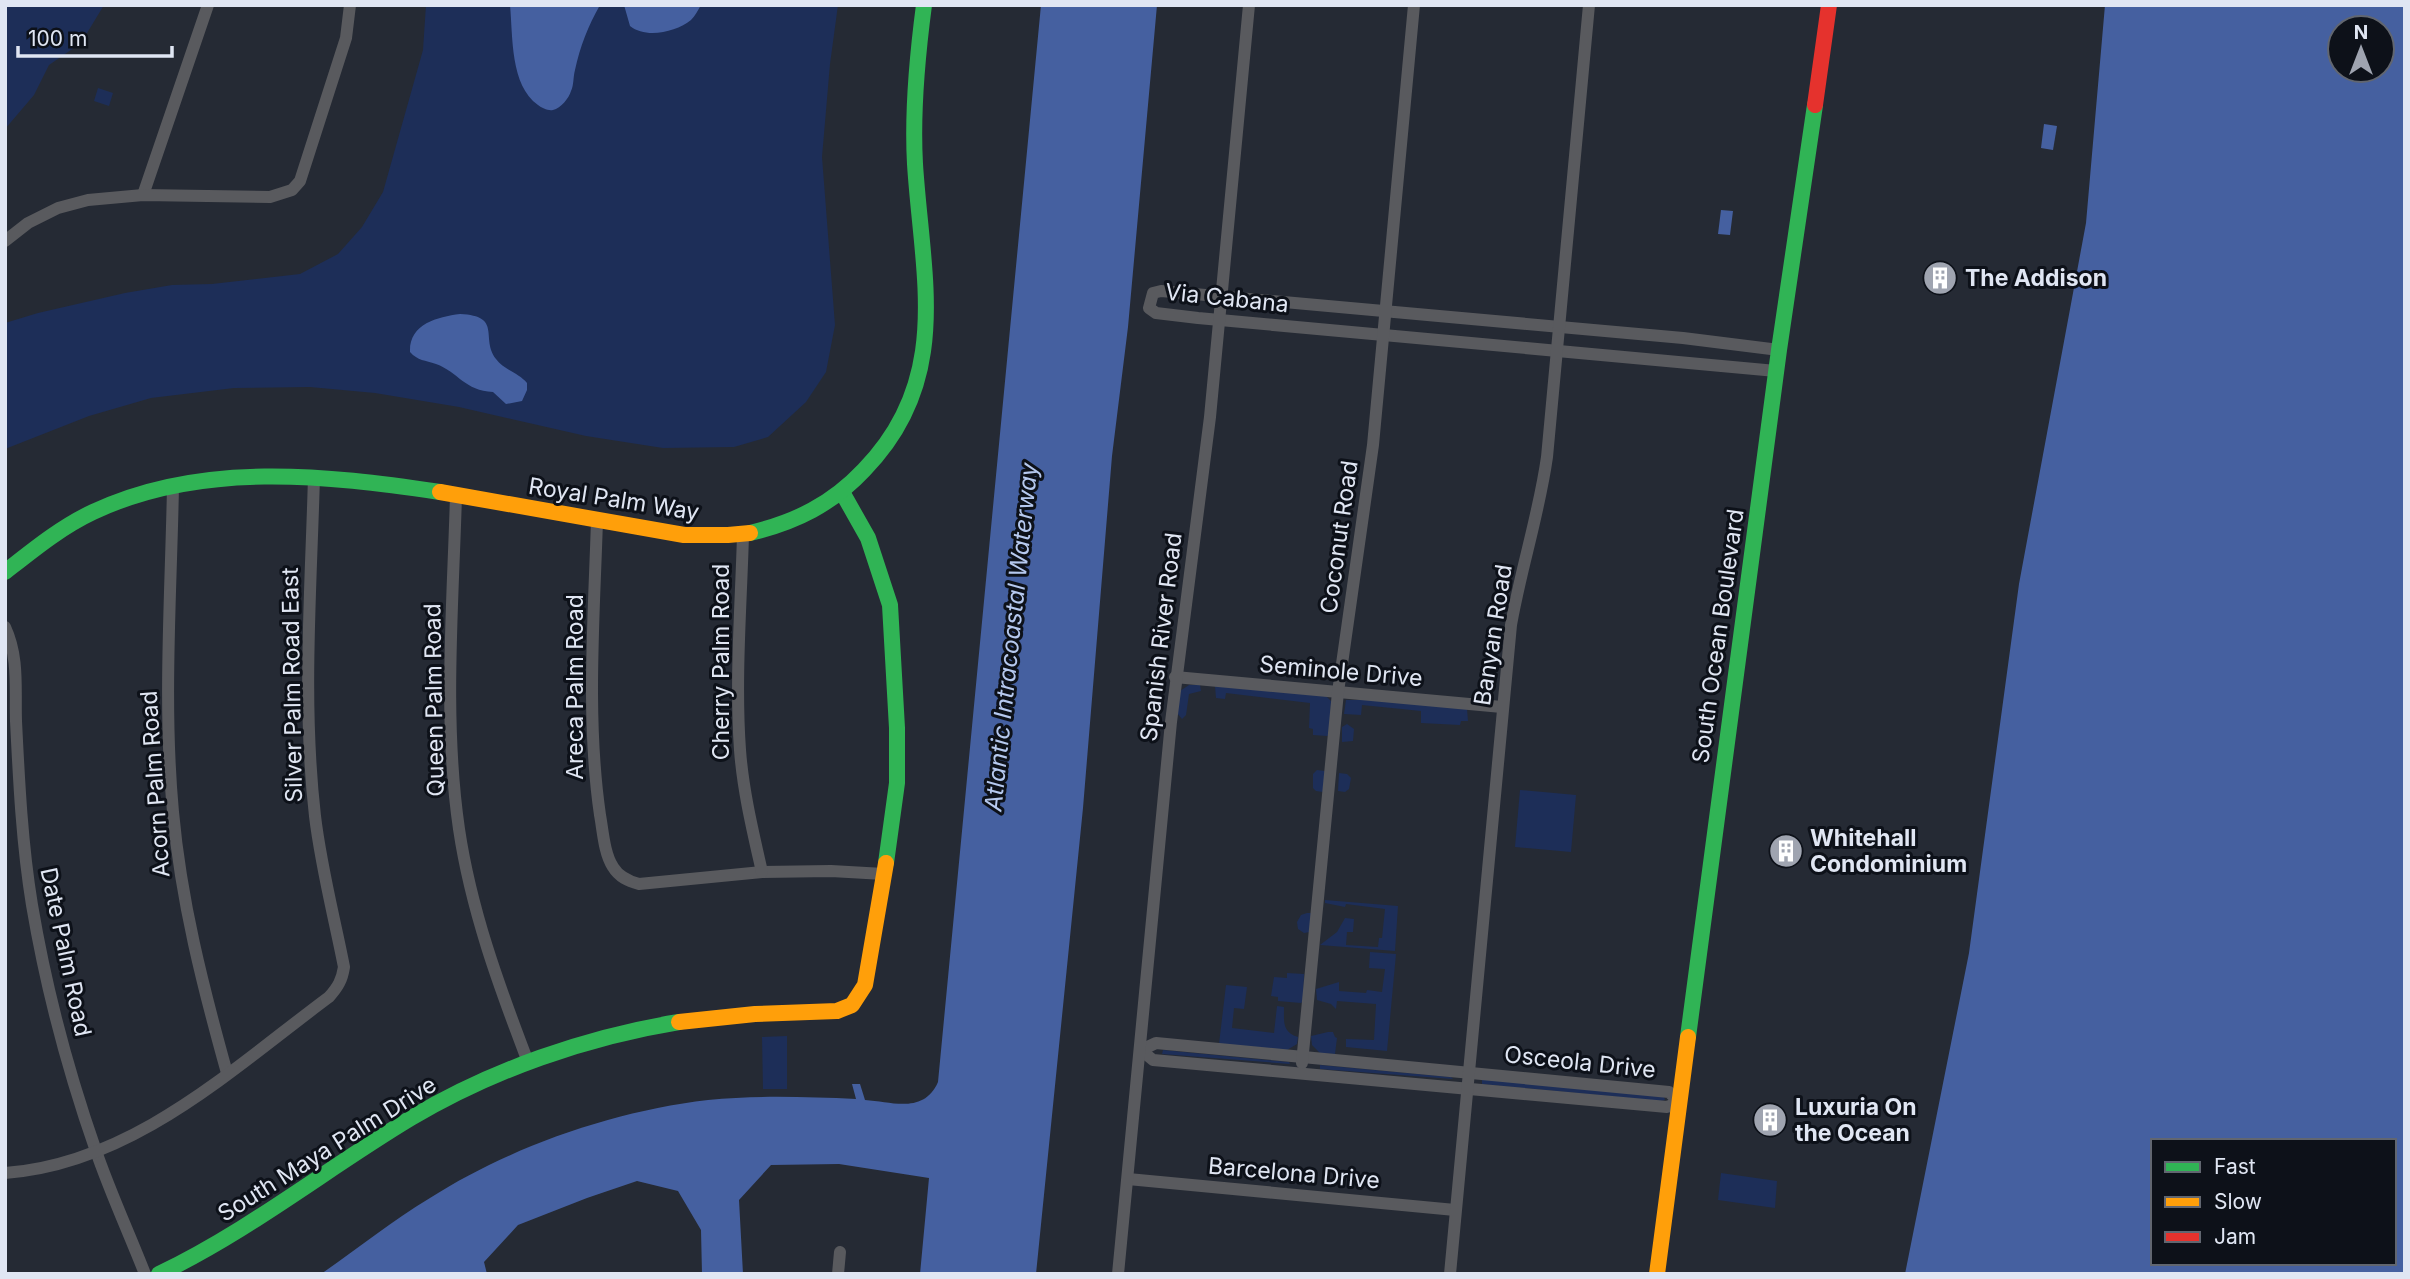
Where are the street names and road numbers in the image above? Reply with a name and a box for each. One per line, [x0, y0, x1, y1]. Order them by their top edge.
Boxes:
street label: Via Cabana [1164, 278, 1290, 318]
street label: Coconut Road [1314, 459, 1364, 615]
street label: Royal Palm Way [527, 472, 701, 526]
street label: South Ocean Boulevard [1686, 507, 1750, 765]
street label: Spanish River Road [1134, 531, 1188, 743]
street label: Banyan Road [1468, 562, 1518, 708]
street label: Cherry Palm Road [707, 564, 735, 760]
street label: Silver Palm Road East [276, 567, 308, 803]
street label: Areca Palm Road [561, 594, 589, 780]
street label: Queen Palm Road [418, 603, 450, 797]
street label: Seminole Drive [1258, 650, 1424, 692]
street label: Acorn Palm Road [135, 690, 175, 878]
street label: Date Palm Road [34, 865, 98, 1039]
street label: Osceola Drive [1503, 1040, 1657, 1084]
street label: South Maya Palm Drive [213, 1070, 441, 1228]
street label: Barcelona Drive [1207, 1152, 1381, 1194]

